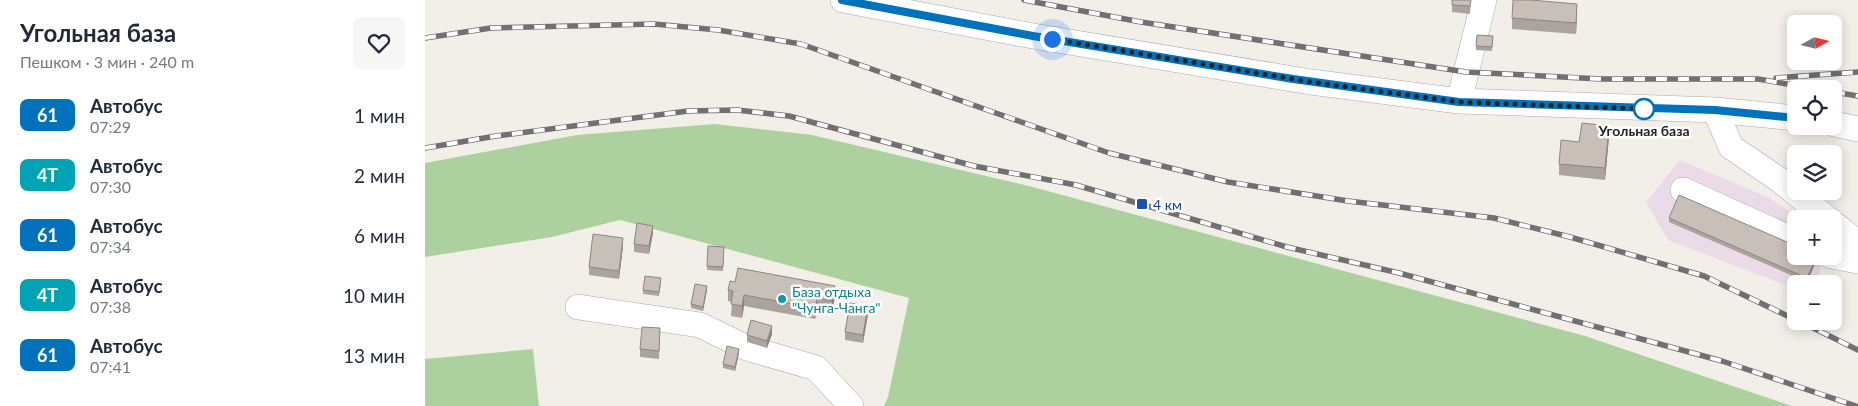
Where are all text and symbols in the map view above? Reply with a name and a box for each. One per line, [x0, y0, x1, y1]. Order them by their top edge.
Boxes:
north arrow [1787, 15, 1843, 70]
map controls [1787, 15, 1842, 330]
button: heart [353, 17, 405, 69]
text: Угольная база [20, 18, 176, 47]
your location [1040, 27, 1065, 52]
text: Пешком · 3 мин · 240 m [20, 52, 194, 71]
button: locate [1787, 80, 1842, 135]
text: Автобус [90, 94, 163, 117]
marker: Угольная база [1633, 98, 1655, 120]
text: 61 [37, 104, 58, 126]
text: 1 мин [354, 104, 405, 127]
text: 07:29 [90, 117, 131, 136]
place label: Угольная база [1597, 122, 1690, 139]
button: layers [1787, 145, 1842, 200]
text: Автобус [90, 154, 163, 177]
text: 4Т [37, 164, 58, 186]
text: 2 мин [354, 164, 405, 187]
text: 07:30 [90, 177, 131, 196]
place label: 4 км [1153, 196, 1182, 213]
marker: 4 км [1135, 197, 1149, 211]
button: + [1787, 210, 1842, 265]
text: Автобус [90, 214, 163, 237]
text: 61 [37, 224, 58, 246]
text: 6 мин [354, 224, 405, 247]
text: 07:34 [90, 237, 131, 256]
text: Автобус [90, 274, 163, 297]
button: − [1787, 275, 1842, 330]
place label: База отдыха "Чунга-Чанга" [792, 283, 880, 316]
text: 4Т [37, 284, 58, 306]
text: 10 мин [343, 284, 405, 307]
marker: База отдыха "Чунга-Чанга" [776, 293, 788, 305]
text: 07:38 [90, 297, 131, 316]
text: Автобус [90, 334, 163, 357]
text: 61 [37, 344, 58, 366]
text: 13 мин [343, 344, 405, 367]
text: 07:41 [90, 357, 131, 376]

